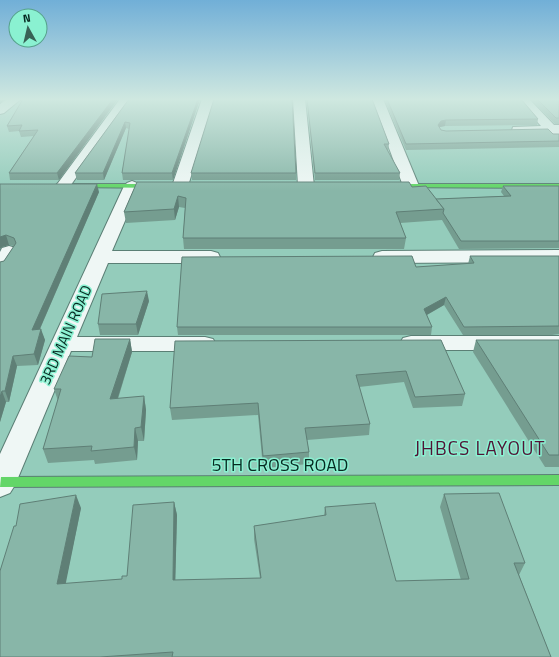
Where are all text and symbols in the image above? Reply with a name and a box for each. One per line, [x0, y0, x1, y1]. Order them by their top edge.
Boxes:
north arrow [8, 8, 48, 48]
text: N [22, 10, 31, 27]
street label: 3RD MAIN ROAD [33, 281, 98, 388]
district label: JHBCS LAYOUT [415, 433, 545, 462]
street label: 5TH CROSS ROAD [212, 451, 348, 478]

